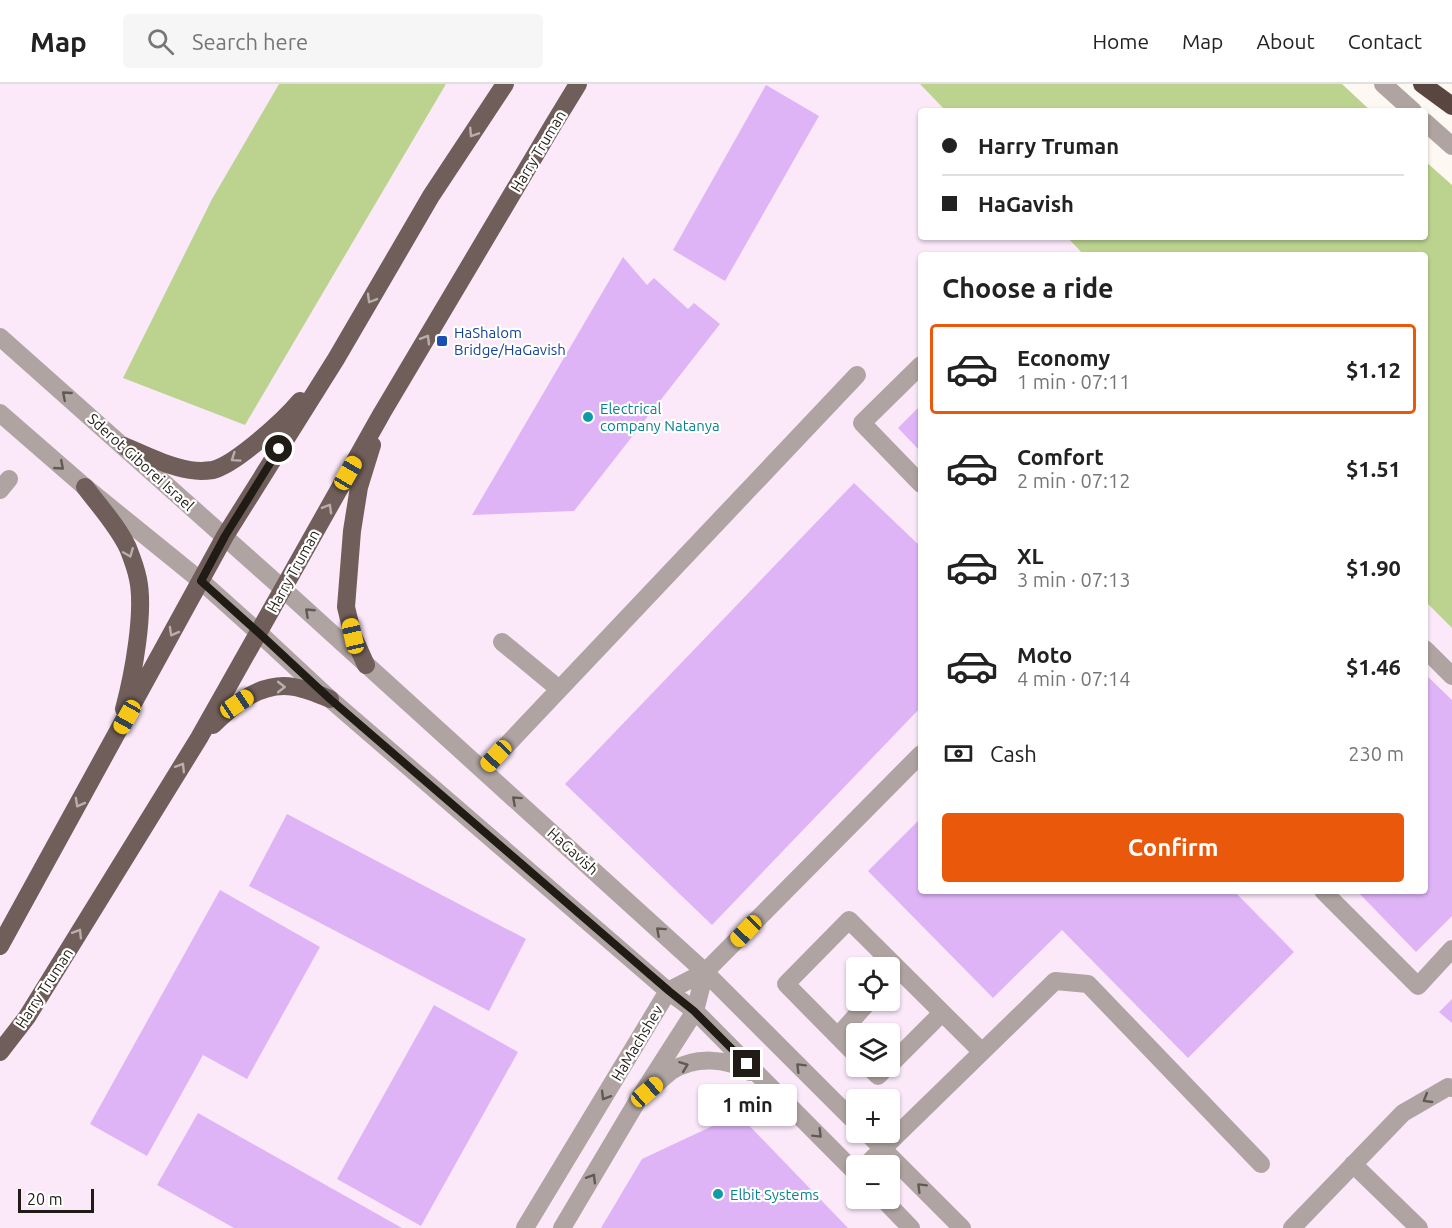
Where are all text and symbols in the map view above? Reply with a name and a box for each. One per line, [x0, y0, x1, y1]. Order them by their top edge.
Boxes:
search box [123, 14, 543, 68]
icon: search [144, 25, 177, 58]
text: Map [30, 26, 87, 57]
text: Search here [192, 29, 308, 54]
text: Home [1092, 29, 1149, 53]
text: Map [1182, 29, 1223, 53]
text: About [1256, 29, 1315, 53]
text: Contact [1348, 29, 1422, 53]
street label: Harry Truman [507, 107, 569, 195]
one-way arrow [468, 127, 480, 137]
text: Harry Truman [978, 133, 1119, 158]
text: HaGavish [978, 191, 1074, 216]
text: Choose a ride [942, 273, 1114, 303]
one-way arrow [366, 293, 378, 303]
place label: HaShalom Bridge/HaGavish [454, 324, 566, 358]
marker: HaShalom Bridge/HaGavish [435, 334, 449, 348]
one-way arrow [418, 335, 430, 345]
icon: car [945, 342, 999, 396]
text: Economy [1017, 345, 1110, 370]
text: $1.12 [1346, 357, 1401, 382]
text: 1 min · 07:11 [1017, 370, 1131, 393]
one-way arrow [62, 391, 73, 402]
place label: Electrical company Natanya [600, 400, 720, 434]
street label: Sderot Giborei Israel [84, 410, 198, 514]
marker: Electrical company Natanya [581, 410, 595, 424]
route start [265, 435, 292, 462]
icon: car [945, 441, 999, 495]
text: Comfort [1017, 444, 1104, 469]
one-way arrow [230, 451, 241, 462]
car [331, 453, 365, 493]
text: $1.51 [1346, 456, 1401, 481]
one-way arrow [53, 458, 64, 469]
text: 2 min · 07:12 [1017, 469, 1131, 492]
one-way arrow [321, 504, 332, 514]
street label: Harry Truman [263, 527, 323, 615]
icon: car [945, 540, 999, 594]
text: XL [1017, 543, 1044, 568]
one-way arrow [121, 547, 134, 558]
text: $1.90 [1346, 555, 1401, 580]
text: 3 min · 07:13 [1017, 568, 1131, 591]
one-way arrow [305, 609, 316, 620]
car [340, 616, 366, 656]
one-way arrow [169, 626, 180, 636]
icon: car [945, 639, 999, 693]
text: Moto [1017, 642, 1072, 667]
text: $1.46 [1346, 654, 1401, 679]
text: 4 min · 07:14 [1017, 667, 1131, 690]
one-way arrow [277, 681, 286, 693]
car [217, 686, 257, 722]
car [110, 697, 144, 737]
car [477, 737, 515, 775]
icon: cash [942, 737, 975, 770]
text: Cash [990, 741, 1037, 766]
text: 230 m [1348, 742, 1404, 765]
one-way arrow [173, 763, 185, 773]
one-way arrow [512, 796, 523, 807]
one-way arrow [75, 797, 86, 807]
button: Confirm [942, 813, 1404, 882]
street label: HaGavish [544, 824, 602, 878]
car [727, 912, 765, 950]
one-way arrow [656, 927, 667, 938]
one-way arrow [71, 929, 82, 940]
street label: Harry Truman [12, 945, 76, 1031]
map controls [846, 957, 900, 1209]
button: locate [846, 957, 900, 1011]
street label: HaMachshev [608, 1002, 667, 1084]
button: layers [846, 1023, 900, 1077]
route end [733, 1050, 760, 1077]
one-way arrow [678, 1061, 689, 1073]
one-way arrow [797, 1063, 808, 1074]
car [628, 1073, 666, 1111]
callout: 1 min [698, 1085, 796, 1127]
button: + [846, 1089, 900, 1143]
one-way arrow [601, 1090, 613, 1100]
one-way arrow [1423, 1092, 1433, 1103]
text: 1 min [722, 1093, 773, 1116]
one-way arrow [810, 1127, 821, 1138]
button: − [846, 1155, 900, 1209]
one-way arrow [585, 1174, 596, 1184]
one-way arrow [917, 1183, 928, 1194]
scale bar [18, 1186, 94, 1214]
place label: Elbit Systems [730, 1186, 819, 1203]
marker: Elbit Systems [711, 1187, 725, 1201]
text: 20 m [27, 1190, 63, 1208]

